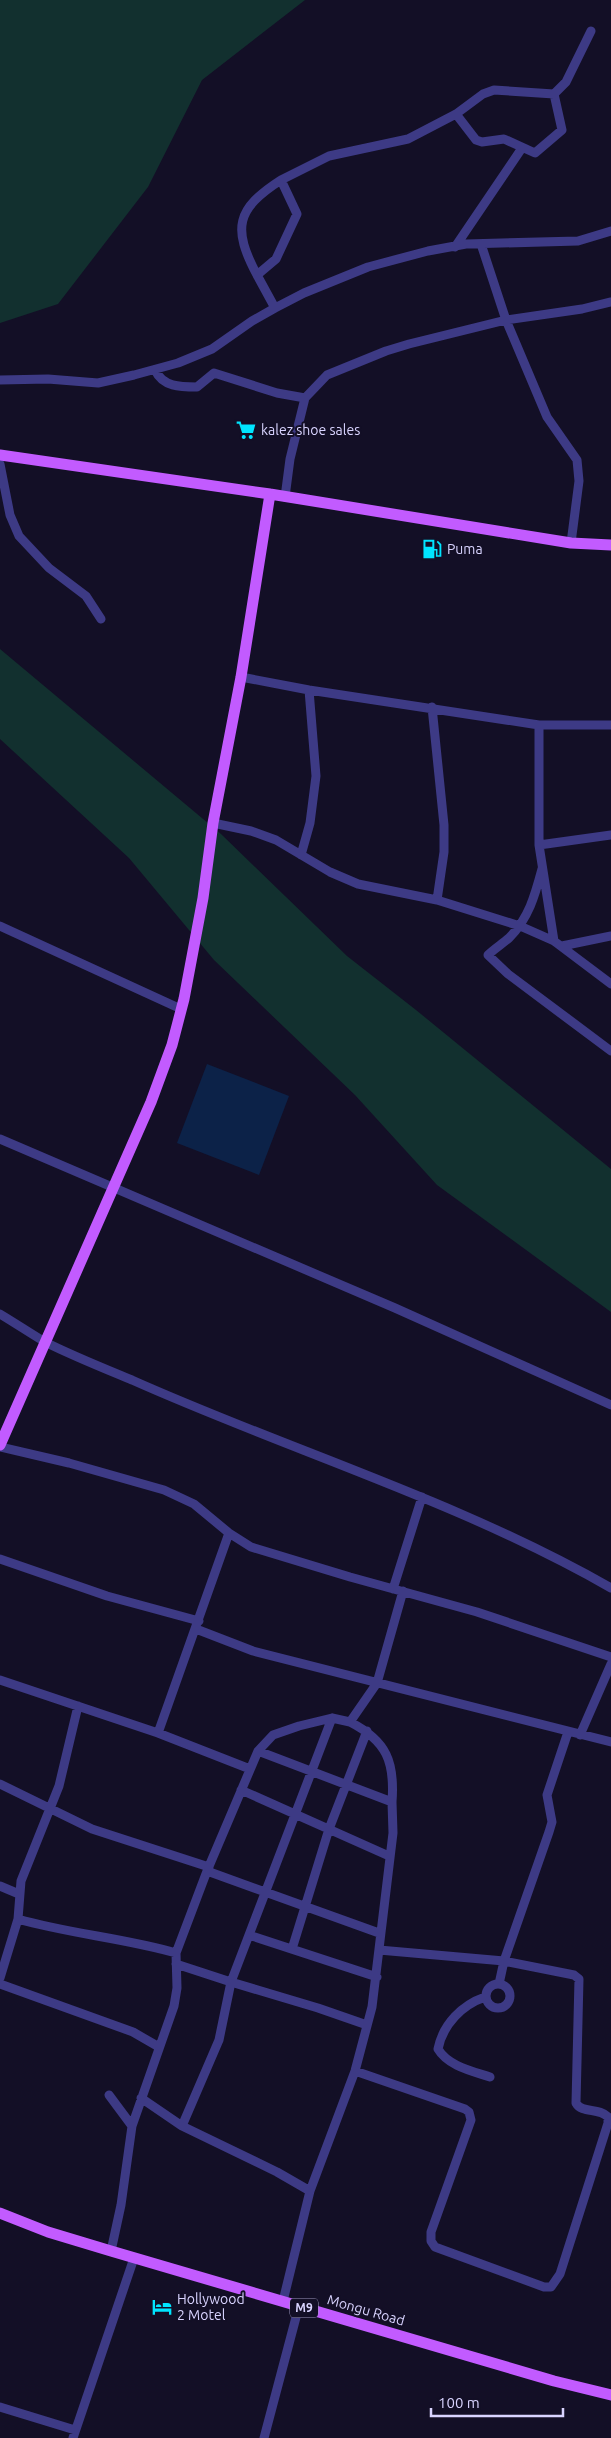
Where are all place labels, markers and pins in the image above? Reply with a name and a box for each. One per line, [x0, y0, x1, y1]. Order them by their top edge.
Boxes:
supermarket icon: kalez shoe sales [235, 419, 257, 441]
place label: kalez shoe sales [261, 422, 360, 438]
fuel station icon: Puma [421, 538, 443, 560]
place label: Puma [447, 541, 483, 557]
place label: Hollywood 2 Motel [177, 2291, 245, 2323]
hotel icon: Hollywood 2 Motel [151, 2296, 173, 2318]

